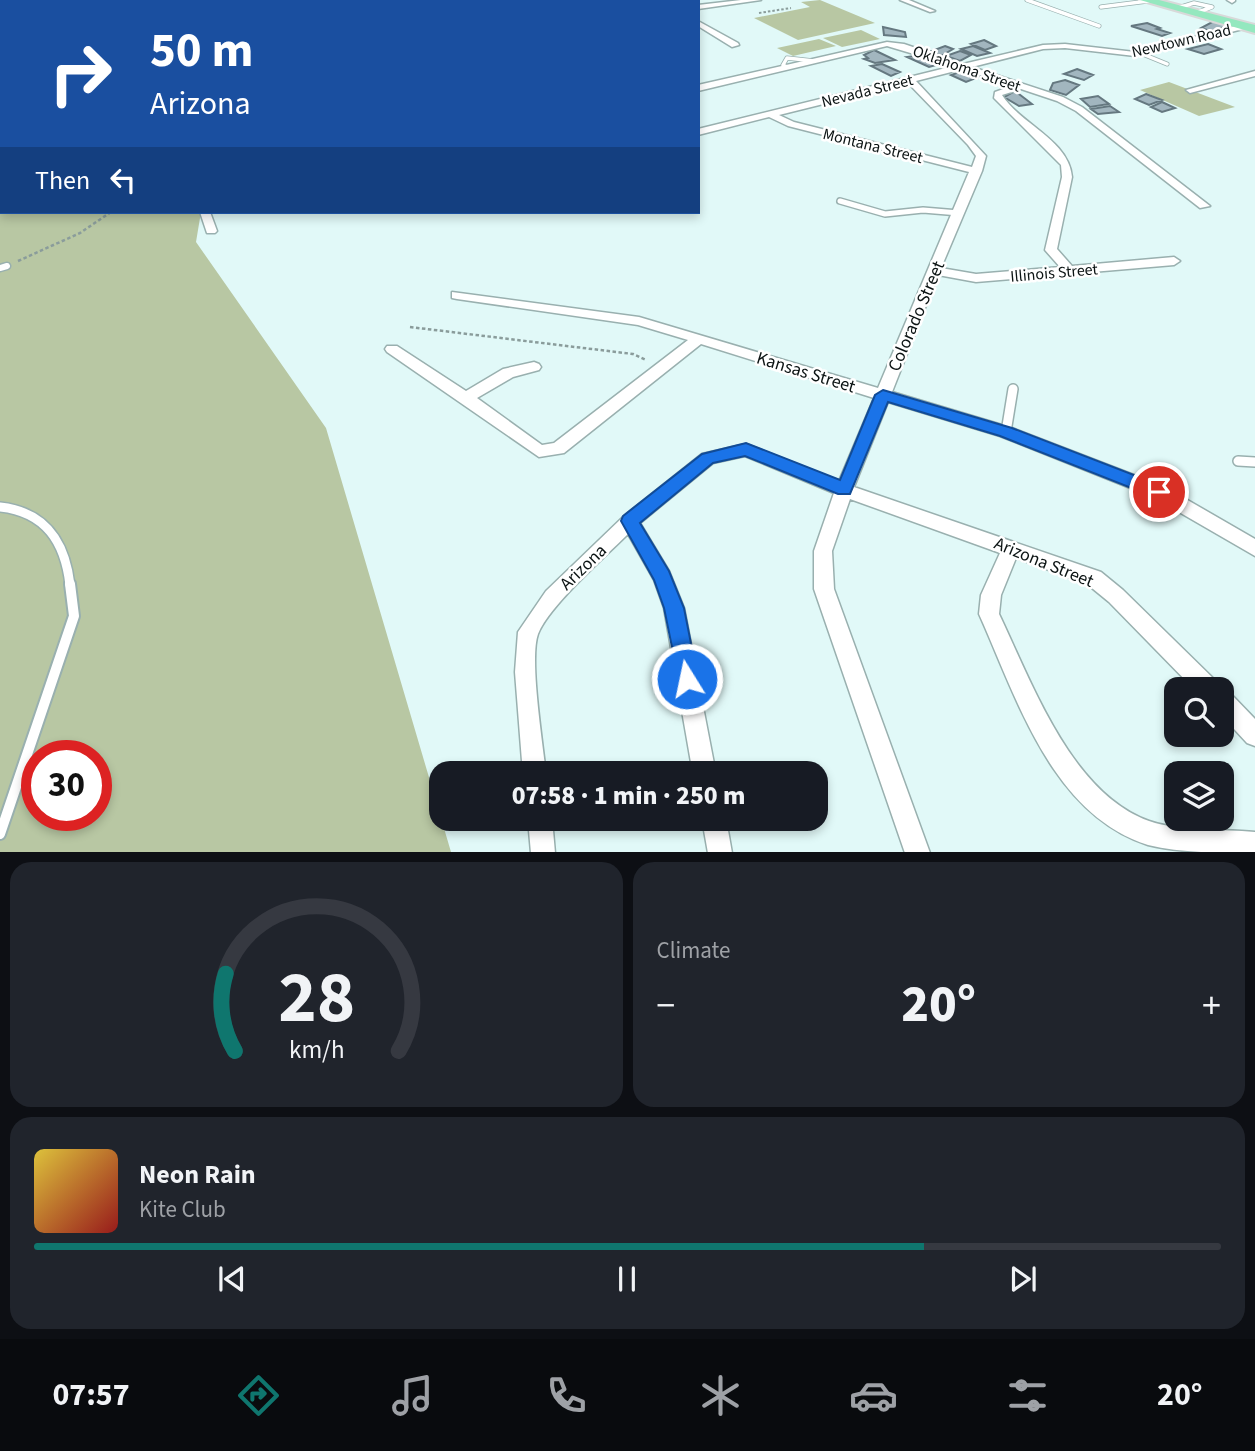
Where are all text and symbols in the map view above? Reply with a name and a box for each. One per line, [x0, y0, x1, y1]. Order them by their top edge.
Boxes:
text: 50 m [150, 16, 254, 86]
street label: Newtown Road [1129, 19, 1233, 63]
icon: right [35, 28, 126, 119]
street label: Oklahoma Street [910, 40, 1024, 98]
street label: Nevada Street [819, 69, 916, 113]
text: Arizona [150, 81, 251, 127]
street label: Montana Street [820, 123, 926, 169]
icon: left [104, 161, 142, 199]
text: Then [35, 162, 90, 199]
street label: Colorado Street [882, 257, 951, 375]
street label: Illinois Street [1009, 258, 1099, 288]
street label: Kansas Street [753, 346, 858, 399]
pin [1129, 462, 1189, 522]
icon: arrive [1140, 473, 1178, 511]
street label: Arizona Street [990, 531, 1097, 594]
street label: Arizona [554, 539, 612, 596]
position arrow [650, 642, 724, 716]
map controls [1164, 677, 1234, 831]
button: search [1164, 677, 1234, 747]
speed limit sign: 30 [21, 740, 112, 831]
button: layers [1164, 761, 1234, 831]
text: 07:58 · 1 min · 250 m [512, 777, 745, 814]
text: Climate [657, 934, 730, 967]
text: 28 [278, 946, 355, 1050]
text: 20° [901, 968, 976, 1042]
text: − [657, 979, 675, 1033]
text: + [1202, 979, 1221, 1033]
text: km/h [289, 1031, 344, 1067]
text: Neon Rain [139, 1156, 256, 1193]
text: Kite Club [139, 1193, 226, 1226]
icon: previous [213, 1260, 251, 1298]
icon: pause [608, 1260, 646, 1298]
icon: next [1004, 1260, 1042, 1298]
icon: directions [234, 1371, 283, 1420]
icon: music [388, 1371, 437, 1420]
icon: phone [542, 1371, 591, 1420]
icon: climate [696, 1371, 745, 1420]
icon: car [849, 1371, 898, 1420]
icon: filters [1003, 1371, 1052, 1420]
text: 07:57 [52, 1372, 130, 1418]
text: 20° [1157, 1372, 1203, 1418]

